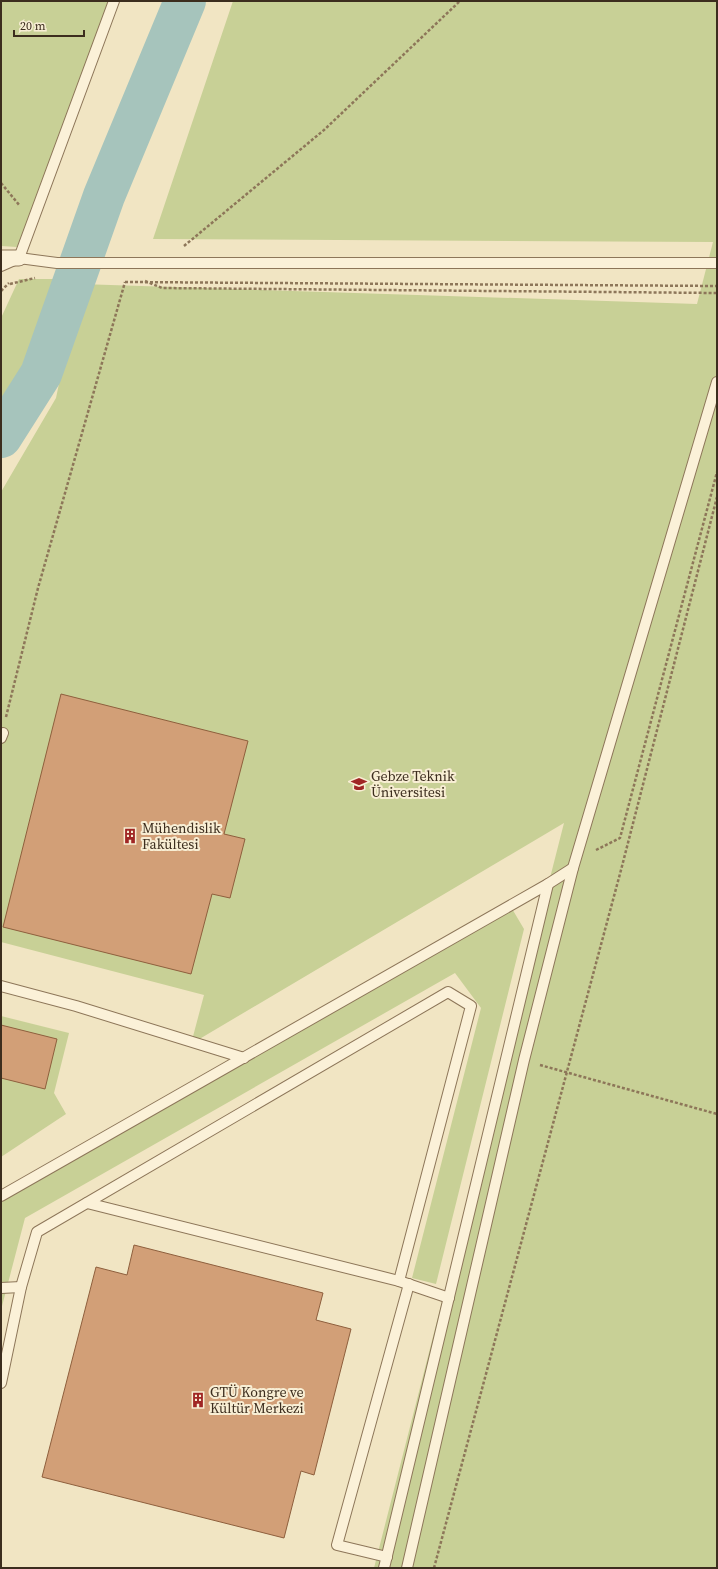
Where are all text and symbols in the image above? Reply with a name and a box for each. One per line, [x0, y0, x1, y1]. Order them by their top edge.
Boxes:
scale bar [14, 12, 84, 38]
text: 20 m [20, 18, 46, 34]
place label: Gebze Teknik Üniversitesi [371, 766, 455, 802]
school or university icon: Gebze Teknik Üniversitesi [350, 775, 368, 793]
place label: Mühendislik Fakültesi [142, 818, 221, 854]
building icon: Mühendislik Fakültesi [121, 827, 139, 845]
place label: GTÜ Kongre ve Kültür Merkezi [210, 1382, 304, 1418]
building icon: GTÜ Kongre ve Kültür Merkezi [189, 1391, 207, 1409]

